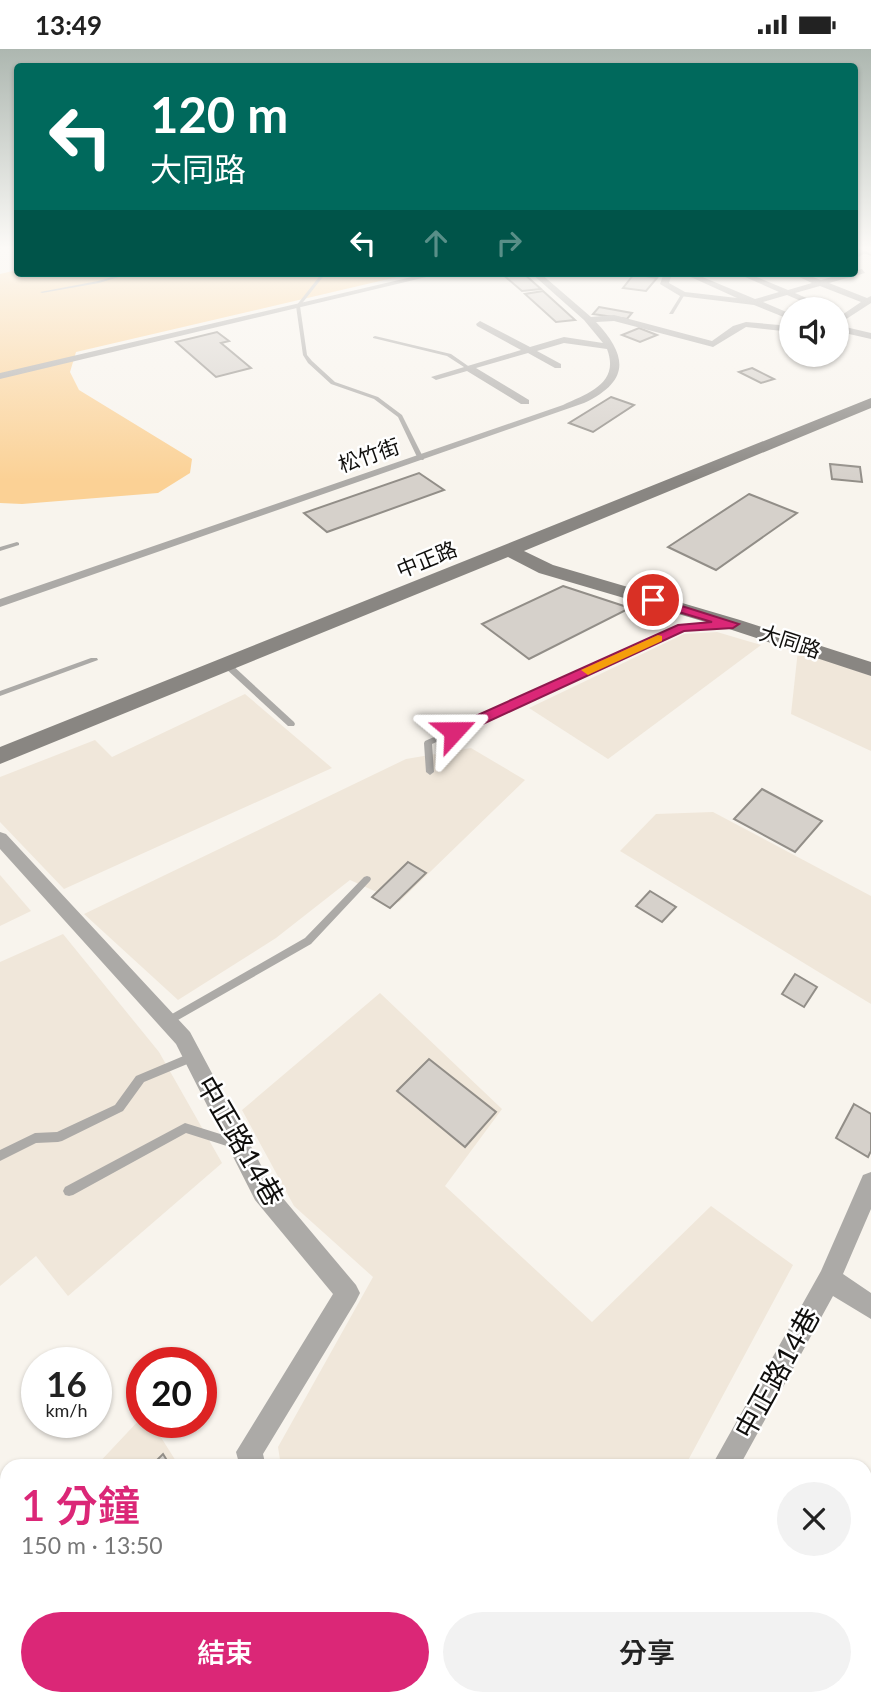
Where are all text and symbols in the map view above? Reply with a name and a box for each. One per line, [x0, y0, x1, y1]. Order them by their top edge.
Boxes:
text: 13:49 [35, 9, 102, 41]
text: 120 m [150, 85, 288, 143]
icon: left [35, 91, 126, 182]
text: 大同路 [150, 149, 246, 188]
icon: left [344, 224, 382, 262]
icon: ahead [417, 224, 455, 262]
icon: right [490, 224, 528, 262]
map controls [779, 297, 849, 367]
button: sound [779, 297, 849, 367]
street label: 松竹街 [335, 433, 402, 477]
street label: 中正路 [393, 535, 460, 582]
pin [623, 570, 683, 630]
icon: arrive [634, 581, 672, 619]
street label: 大同路 [757, 619, 824, 662]
position arrow [417, 694, 491, 768]
street label: 中正路14巷 [190, 1069, 292, 1212]
street label: 中正路14巷 [726, 1301, 826, 1444]
speed limit sign: 20 [126, 1347, 217, 1438]
text: 16 [46, 1362, 87, 1404]
text: km/h [45, 1399, 88, 1421]
text: 1 分鐘 [21, 1480, 140, 1530]
button: close [777, 1482, 851, 1556]
text: 150 m · 13:50 [21, 1531, 163, 1559]
button: 結束 [21, 1612, 429, 1692]
button: 分享 [443, 1612, 851, 1692]

